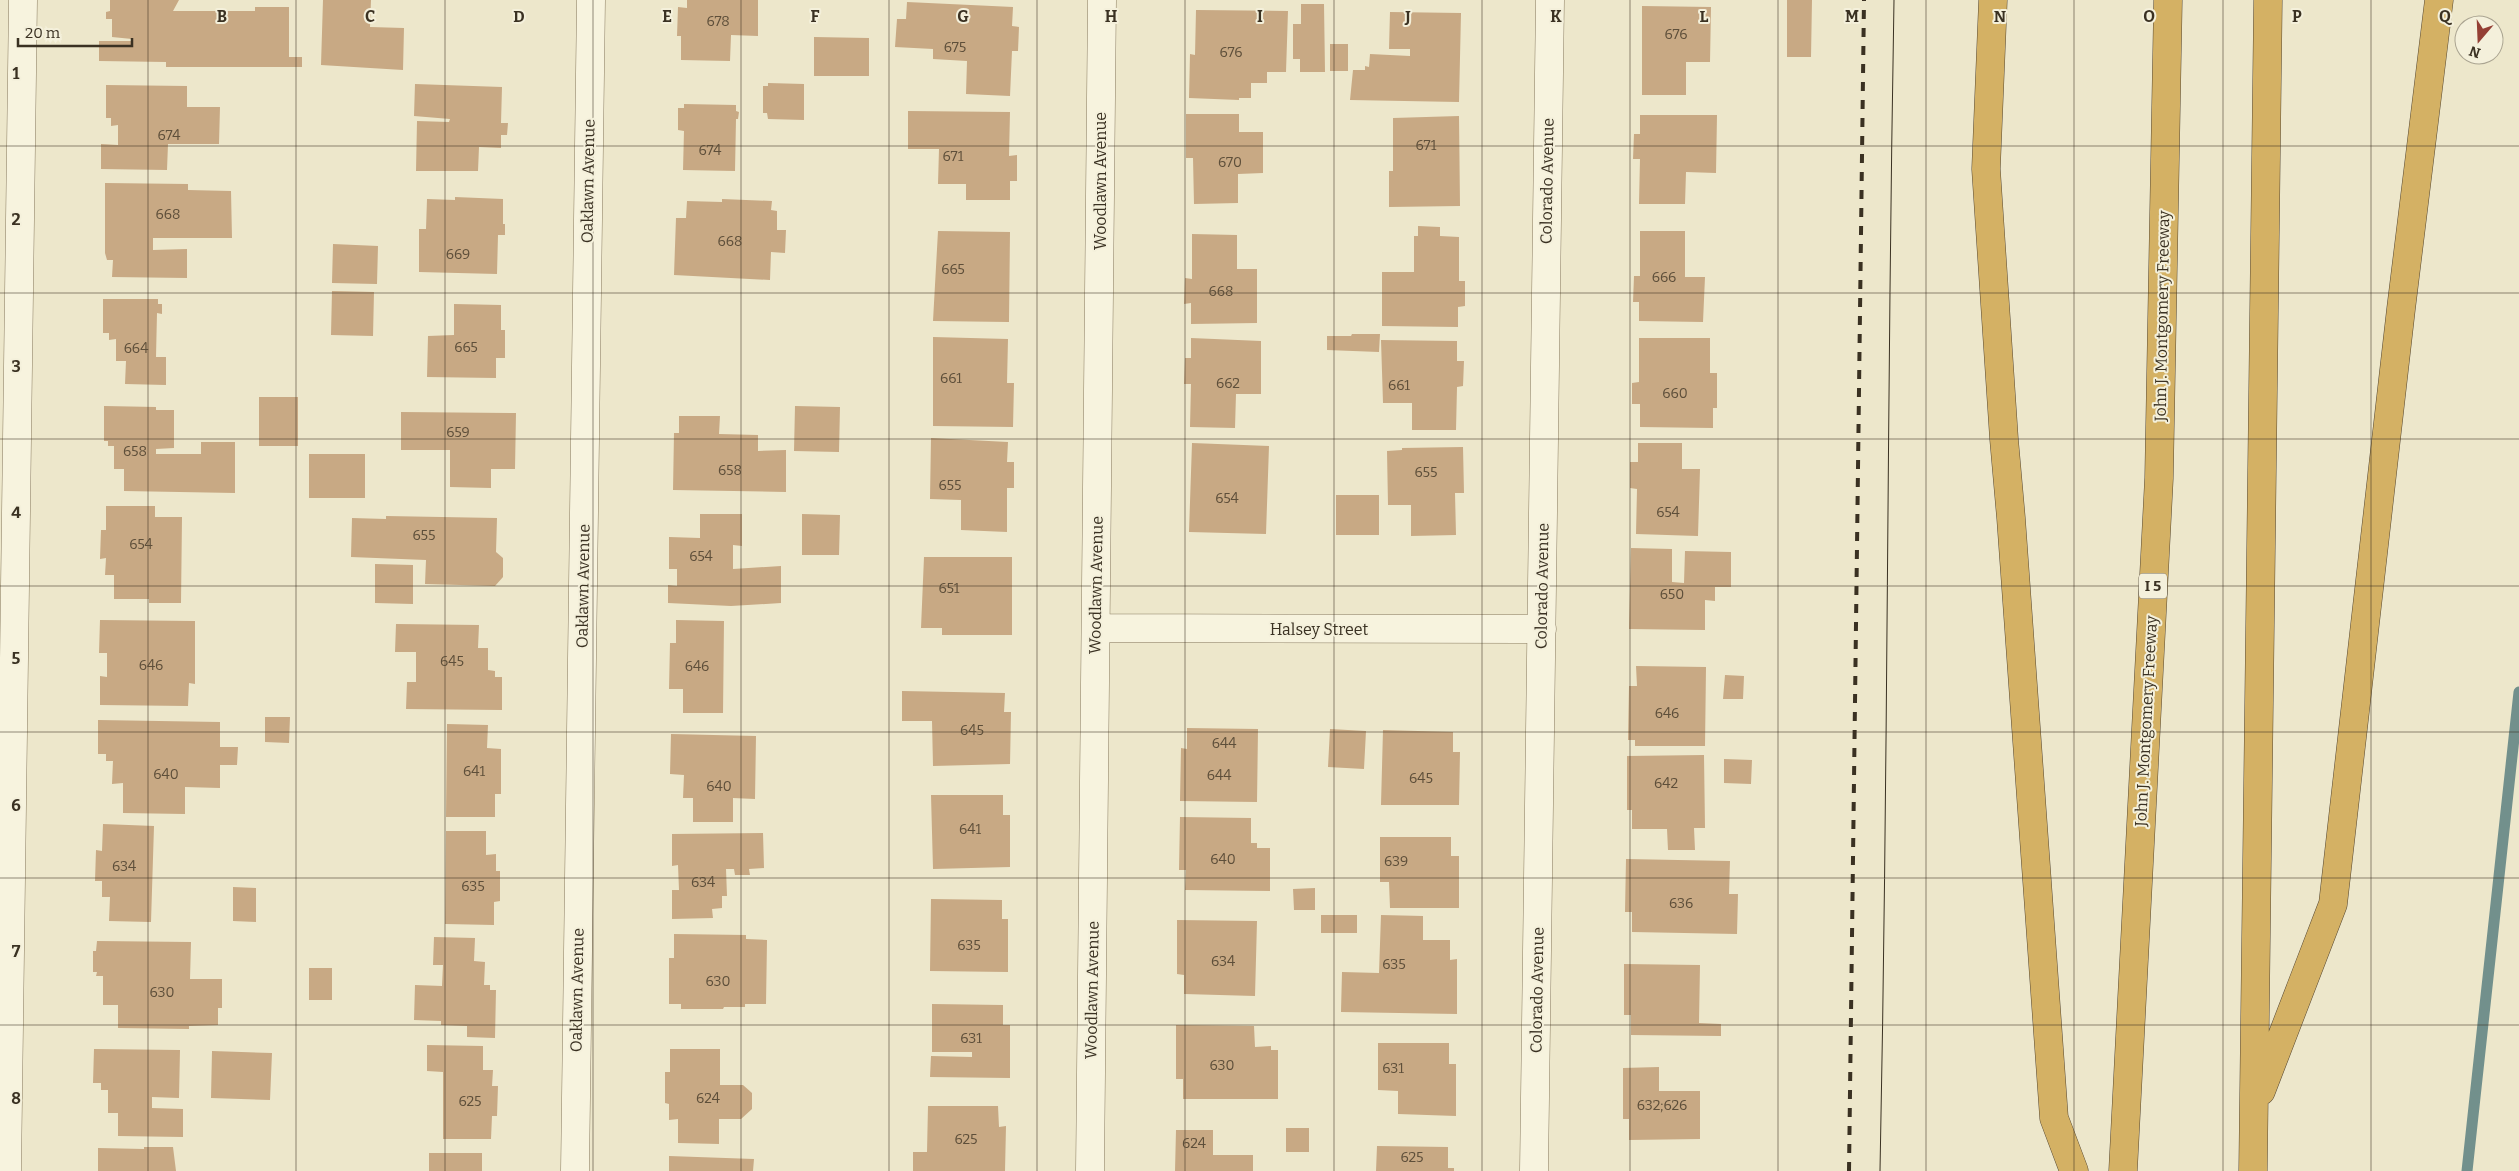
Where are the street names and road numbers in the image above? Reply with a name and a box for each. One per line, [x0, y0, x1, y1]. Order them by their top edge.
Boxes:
street label: Woodlawn Avenue [1091, 112, 1110, 250]
street label: Colorado Avenue [1536, 118, 1558, 244]
street label: Oaklawn Avenue [577, 119, 599, 243]
street label: John J. Montgomery Freeway [2151, 210, 2173, 423]
street label: Woodlawn Avenue [1085, 516, 1107, 654]
street label: Colorado Avenue [1531, 523, 1553, 649]
street label: Oaklawn Avenue [572, 524, 594, 648]
road number: I 5 [2139, 574, 2167, 598]
street label: John J. Montgomery Freeway [2131, 615, 2161, 828]
street label: Halsey Street [1270, 620, 1369, 639]
street label: Woodlawn Avenue [1081, 921, 1103, 1059]
street label: Colorado Avenue [1526, 927, 1548, 1053]
street label: Oaklawn Avenue [566, 928, 588, 1052]

